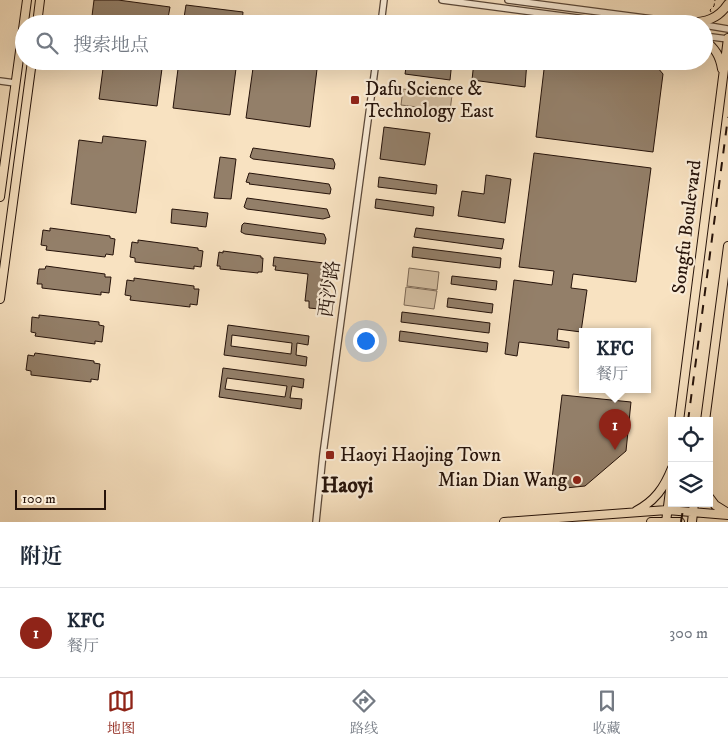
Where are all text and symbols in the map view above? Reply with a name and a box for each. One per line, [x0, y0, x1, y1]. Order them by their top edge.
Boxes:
search box [15, 15, 713, 70]
icon: search [33, 29, 61, 57]
text: 搜索地点 [73, 34, 149, 57]
place label: Dafu Science & Technology East [365, 78, 494, 123]
marker: Dafu Science & Technology East [349, 94, 361, 106]
street label: Songfu Boulevard [667, 158, 707, 295]
street label: 西沙路 [315, 259, 345, 319]
your location [353, 328, 379, 354]
popup [579, 328, 651, 393]
text: KFC [596, 338, 634, 361]
text: 餐厅 [596, 364, 628, 384]
pin: 1 [599, 409, 631, 450]
map controls [668, 417, 713, 507]
button: locate [668, 417, 713, 462]
place label: Haoyi Haojing Town [340, 444, 501, 467]
marker: Haoyi Haojing Town [324, 449, 336, 461]
button: layers [668, 462, 713, 507]
place label: Mian Dian Wang [438, 469, 568, 492]
district label: Haoyi [321, 473, 374, 499]
marker: Mian Dian Wang [571, 474, 583, 486]
scale bar [15, 487, 106, 510]
text: 100 m [22, 490, 56, 508]
text: 附近 [20, 544, 62, 570]
text: KFC [67, 610, 105, 633]
text: 1 [33, 623, 39, 643]
text: 300 m [669, 623, 708, 643]
text: 餐厅 [67, 636, 99, 656]
tab: 地图 [107, 687, 135, 738]
tab: 路线 [350, 687, 378, 738]
tab: 收藏 [593, 687, 621, 738]

